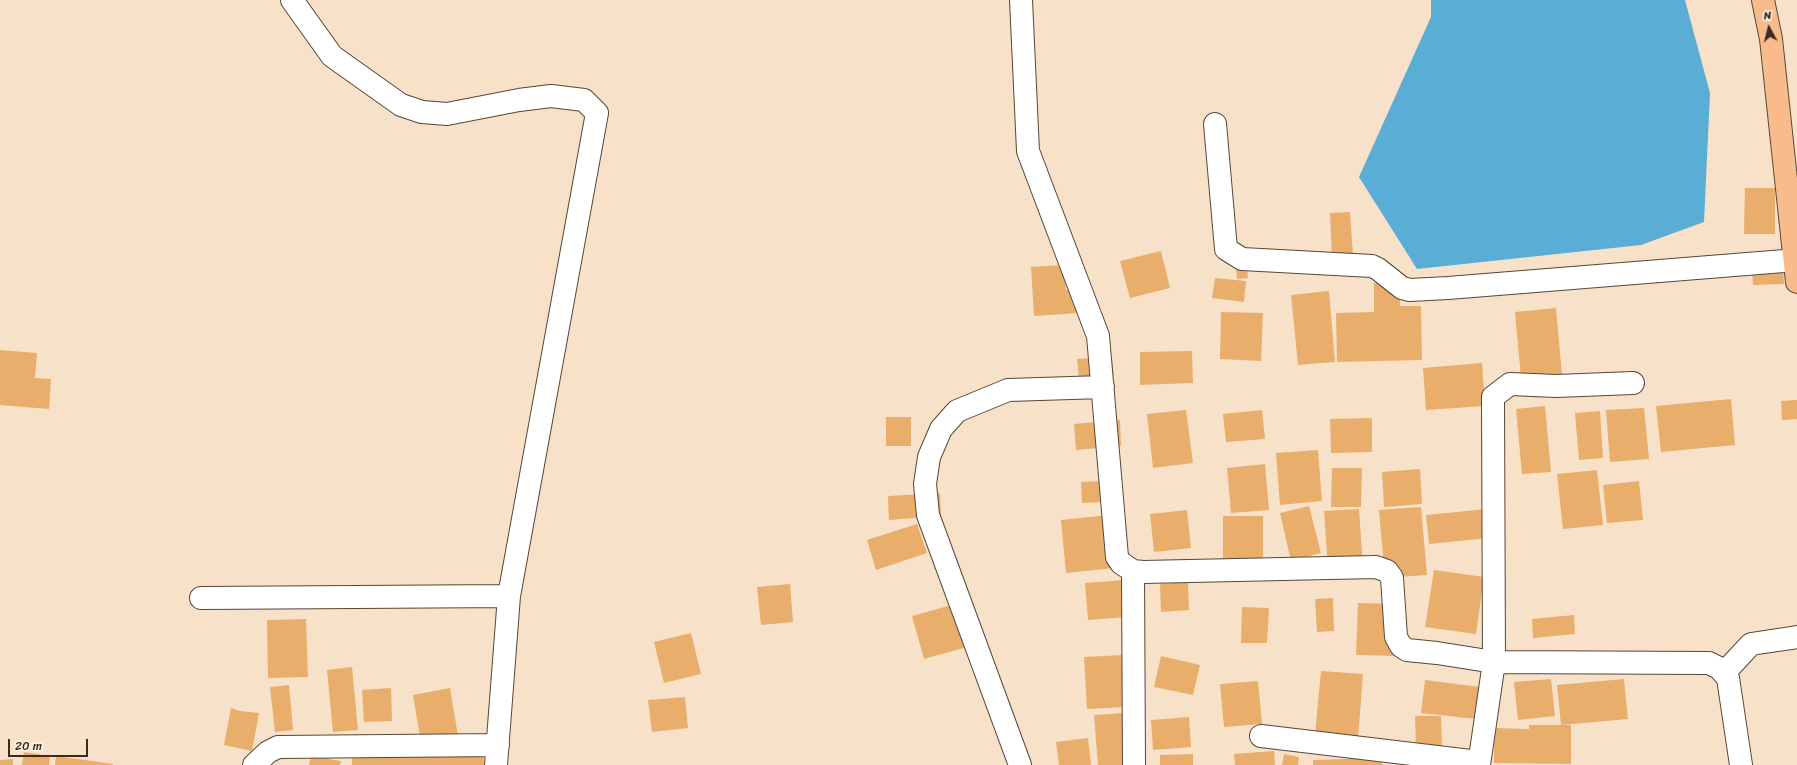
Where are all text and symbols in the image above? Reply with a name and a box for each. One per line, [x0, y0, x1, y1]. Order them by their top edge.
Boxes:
text: N [1763, 6, 1772, 25]
north arrow [1749, 8, 1789, 48]
scale bar [10, 731, 90, 757]
text: 20 m [15, 735, 42, 757]

